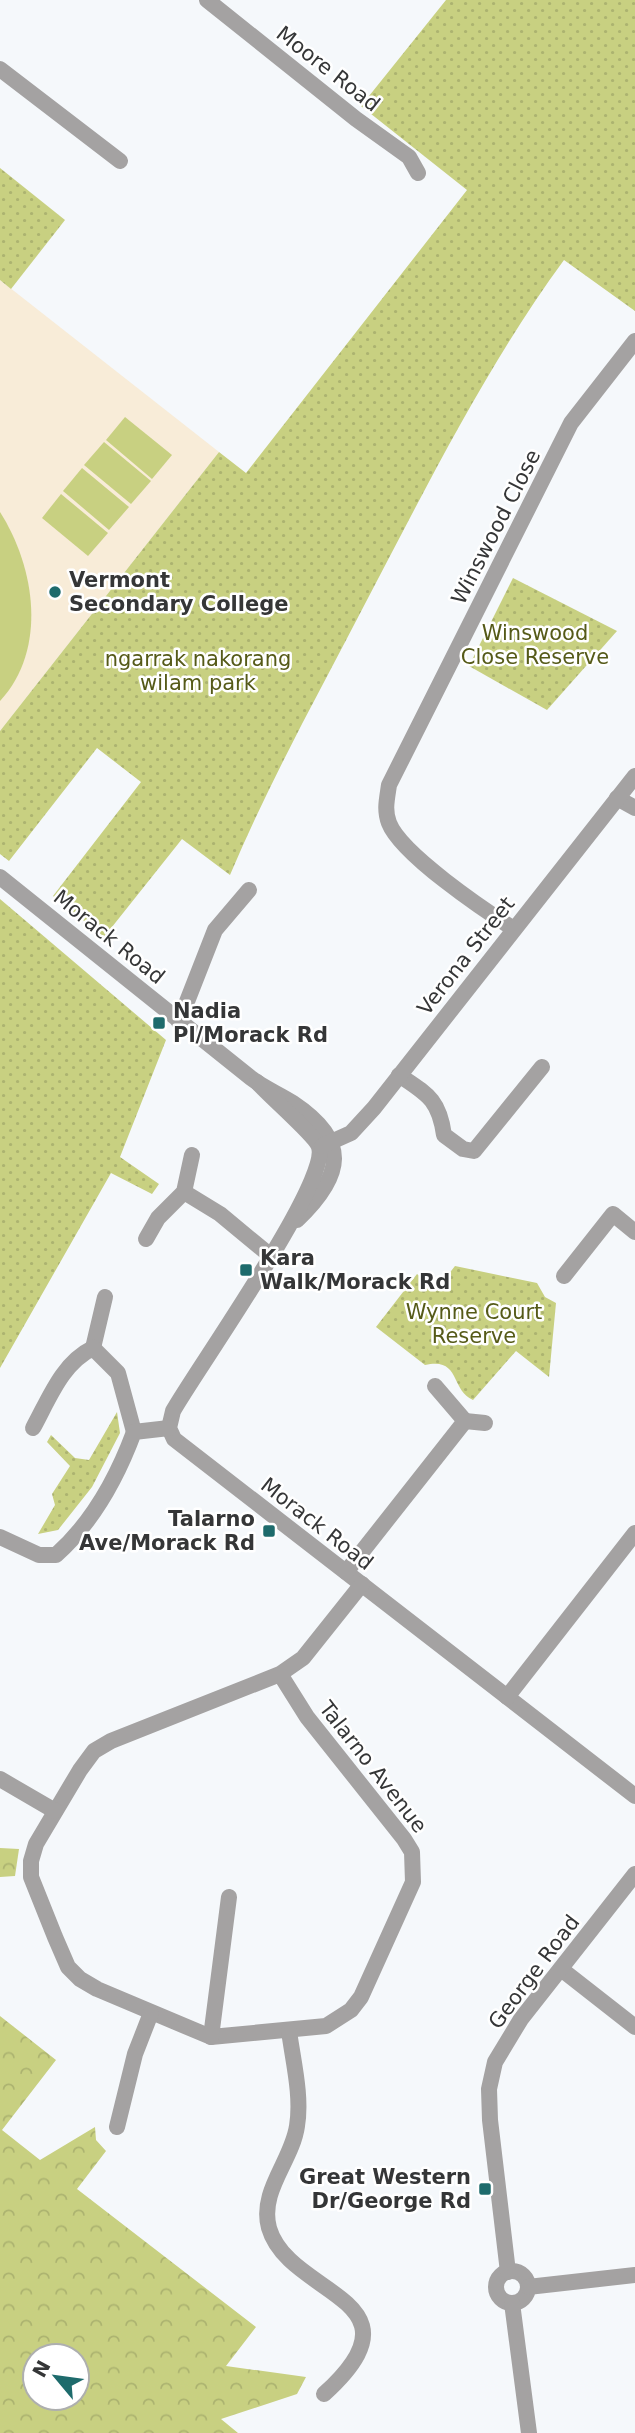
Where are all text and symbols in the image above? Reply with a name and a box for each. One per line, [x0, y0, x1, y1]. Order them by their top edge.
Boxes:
street label: Moore Road [272, 21, 384, 117]
street label: Winswood Close [447, 446, 545, 608]
place label: Vermont Secondary College [69, 568, 289, 616]
marker: Vermont Secondary College [47, 584, 63, 600]
park label: Winswood Close Reserve [461, 621, 609, 669]
park label: ngarrak nakorang wilam park [105, 647, 291, 695]
street label: Morack Road [49, 885, 169, 989]
street label: Verona Street [412, 892, 520, 1020]
place label: Nadia Pl/Morack Rd [173, 999, 328, 1047]
marker: Nadia Pl/Morack Rd [151, 1015, 167, 1031]
place label: Kara Walk/Morack Rd [260, 1246, 450, 1294]
marker: Kara Walk/Morack Rd [238, 1262, 254, 1278]
park label: Wynne Court Reserve [406, 1300, 542, 1348]
street label: Morack Road [256, 1473, 378, 1575]
place label: Talarno Ave/Morack Rd [79, 1507, 255, 1555]
marker: Talarno Ave/Morack Rd [261, 1523, 277, 1539]
street label: Talarno Avenue [314, 1696, 432, 1837]
street label: George Road [484, 1910, 584, 2034]
place label: Great Western Dr/George Rd [299, 2165, 471, 2213]
marker: Great Western Dr/George Rd [477, 2181, 493, 2197]
north arrow [21, 2342, 91, 2412]
text: N [28, 2356, 55, 2381]

